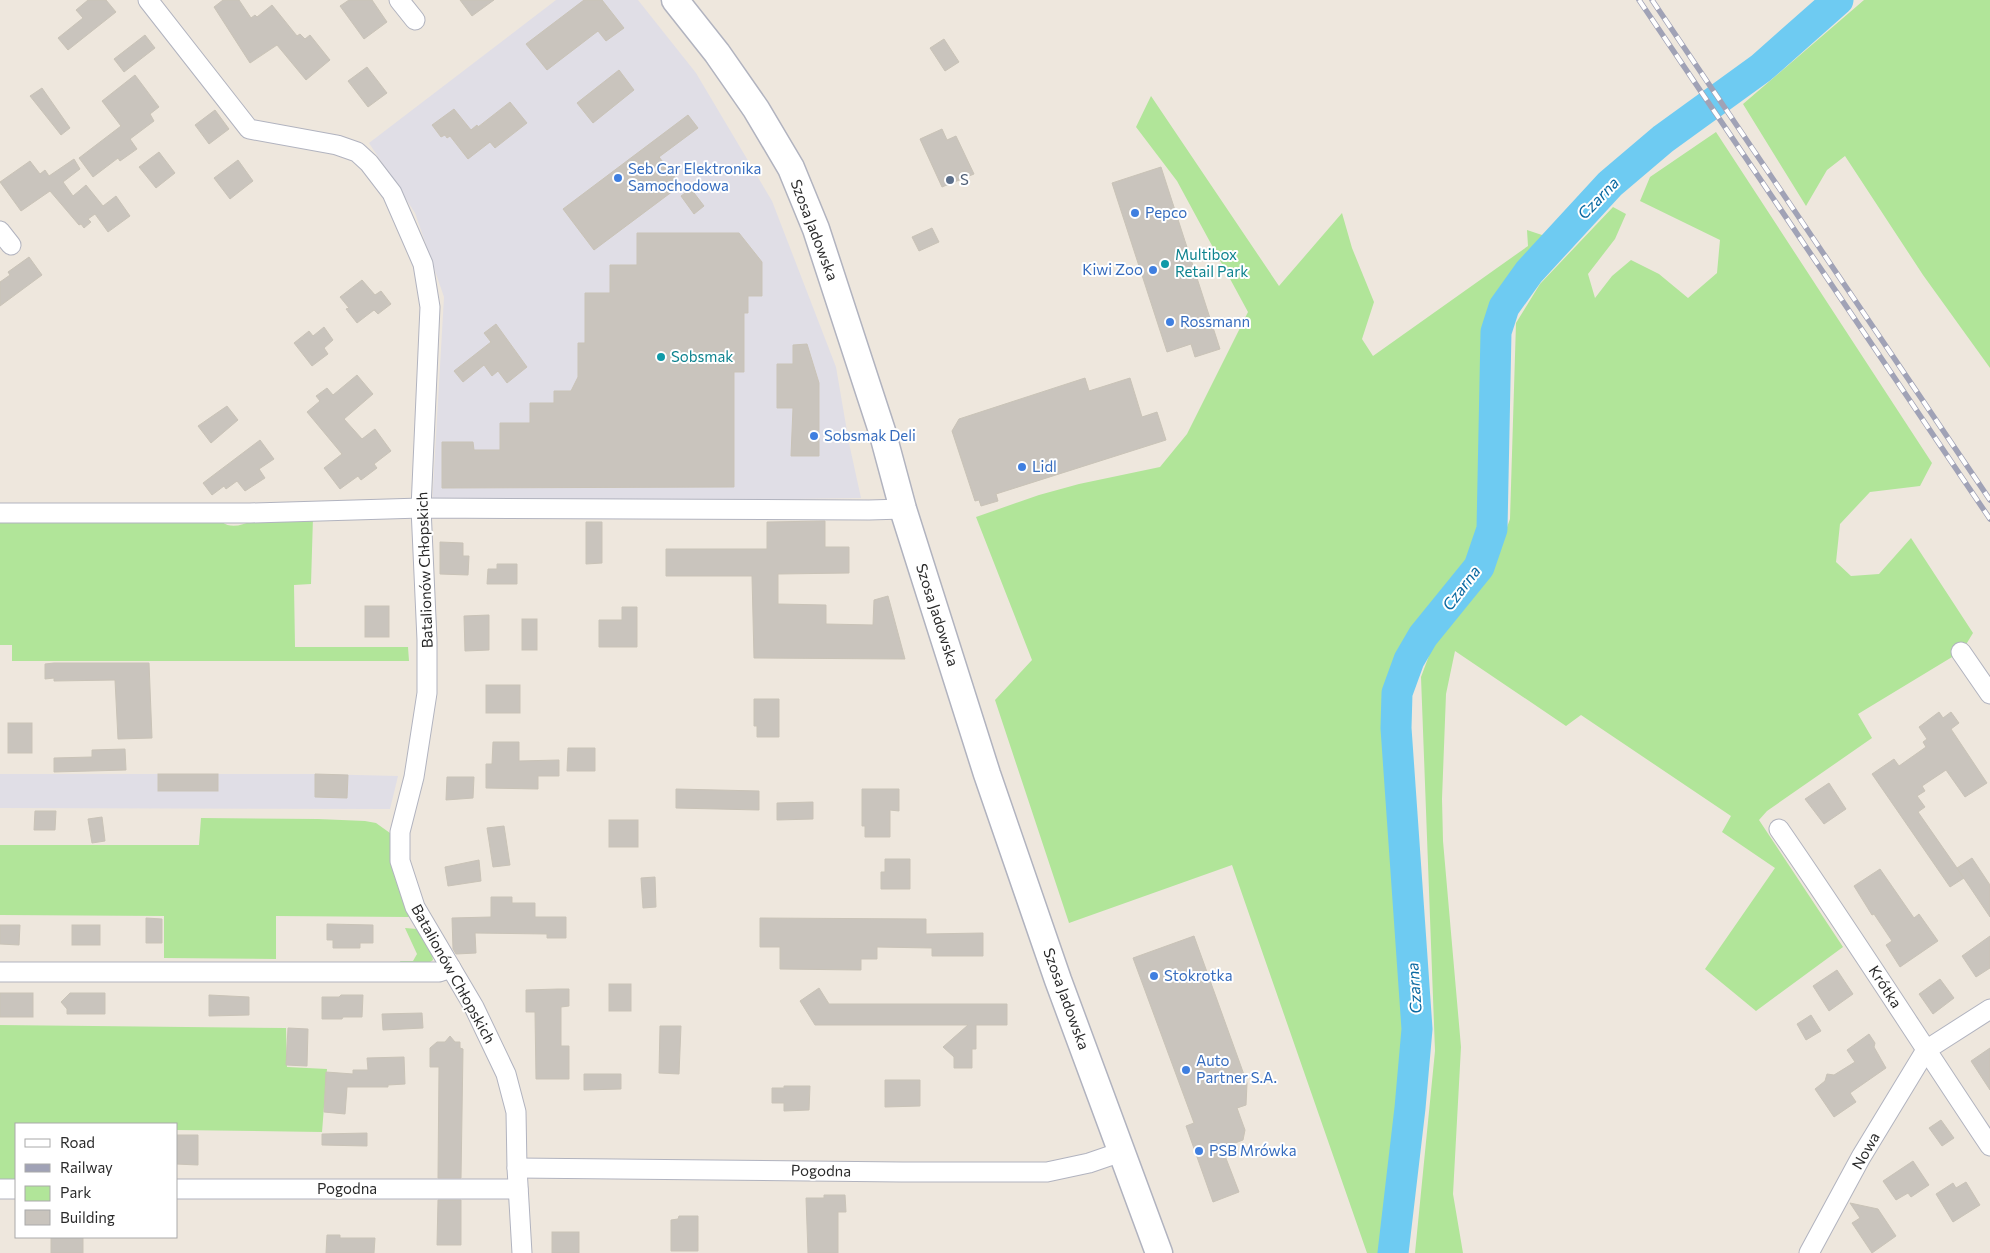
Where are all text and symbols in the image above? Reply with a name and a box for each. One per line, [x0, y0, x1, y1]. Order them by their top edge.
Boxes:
place label: Seb Car Elektronika Samochodowa [628, 159, 761, 194]
place label: S [960, 170, 969, 188]
marker: Seb Car Elektronika Samochodowa [612, 172, 624, 184]
water label: Czarna [1573, 173, 1622, 223]
marker: S [944, 174, 956, 186]
street label: Szosa Jadowska [787, 177, 842, 283]
place label: Pepco [1145, 203, 1187, 221]
marker: Pepco [1129, 207, 1141, 219]
place label: Multibox Retail Park [1175, 245, 1248, 280]
marker: Multibox Retail Park [1159, 258, 1171, 270]
place label: Kiwi Zoo [1082, 260, 1143, 278]
marker: Kiwi Zoo [1147, 264, 1159, 276]
place label: Rossmann [1180, 312, 1250, 330]
marker: Rossmann [1164, 316, 1176, 328]
place label: Sobsmak [671, 347, 733, 365]
marker: Sobsmak [655, 351, 667, 363]
place label: Sobsmak Deli [824, 426, 916, 444]
marker: Sobsmak Deli [808, 430, 820, 442]
place label: Lidl [1032, 457, 1057, 475]
marker: Lidl [1016, 461, 1028, 473]
street label: Batalionów Chłopskich [412, 492, 436, 648]
street label: Szosa Jadowska [913, 561, 963, 668]
water label: Czarna [1438, 562, 1484, 614]
street label: Batalionów Chłopskich [408, 901, 500, 1046]
street label: Szosa Jadowska [1040, 945, 1094, 1052]
water label: Czarna [1402, 962, 1425, 1014]
street label: Krótka [1866, 962, 1906, 1011]
place label: Stokrotka [1164, 966, 1233, 984]
marker: Stokrotka [1148, 970, 1160, 982]
place label: Auto Partner S.A. [1196, 1051, 1277, 1086]
marker: Auto Partner S.A. [1180, 1064, 1192, 1076]
legend [15, 1123, 178, 1238]
street label: Nowa [1847, 1129, 1883, 1172]
text: Road [60, 1133, 95, 1151]
place label: PSB Mrówka [1209, 1141, 1297, 1159]
marker: PSB Mrówka [1193, 1145, 1205, 1157]
text: Railway [60, 1158, 113, 1176]
street label: Pogodna [791, 1160, 851, 1180]
street label: Pogodna [317, 1179, 377, 1197]
text: Park [60, 1183, 91, 1201]
text: Building [60, 1208, 115, 1226]

